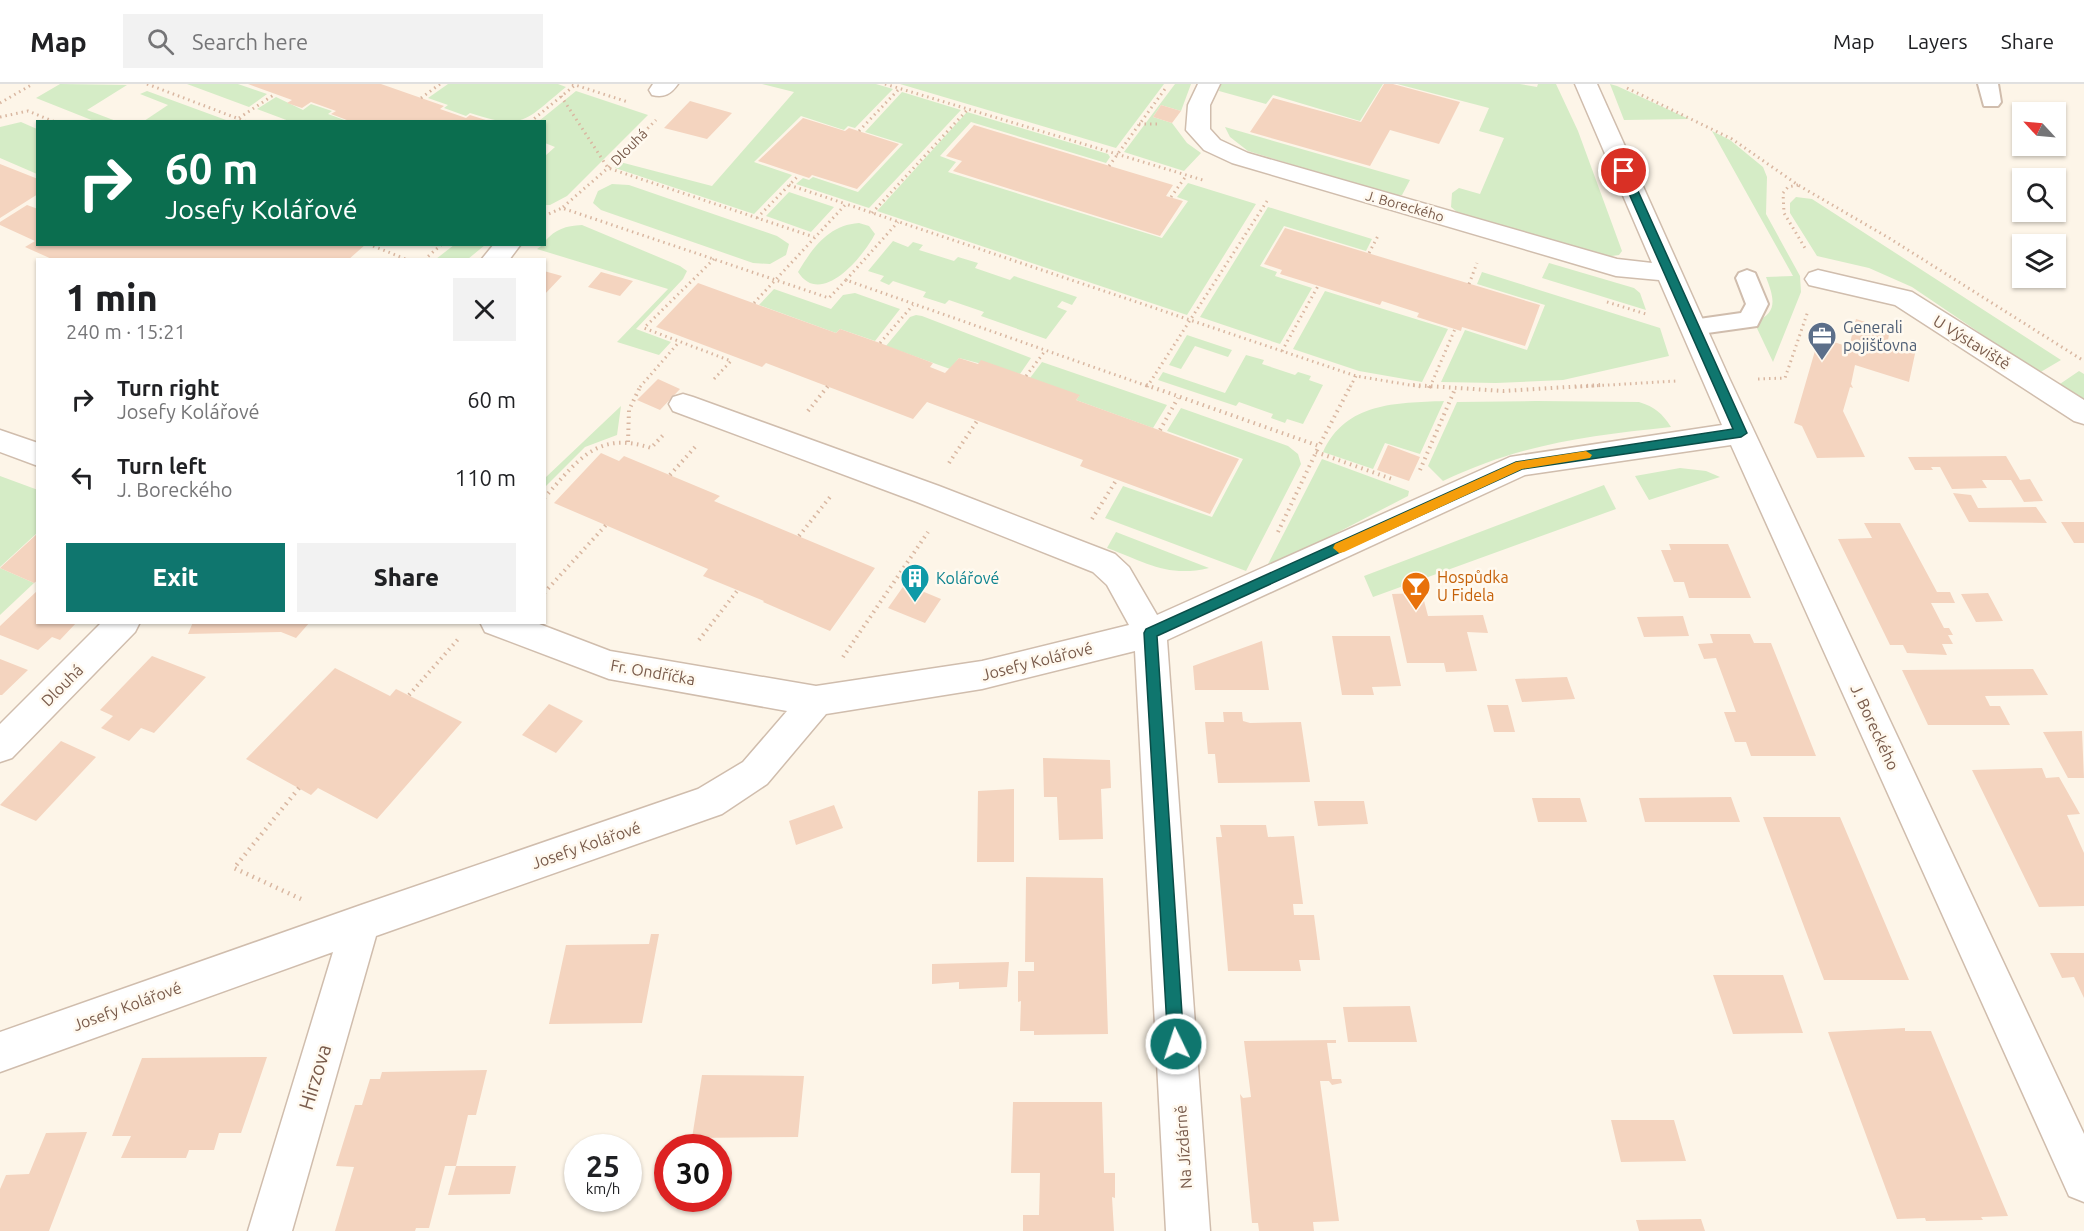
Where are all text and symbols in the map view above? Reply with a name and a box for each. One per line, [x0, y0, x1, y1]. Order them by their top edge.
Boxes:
search box [123, 14, 543, 68]
icon: search [144, 25, 177, 58]
text: Map [30, 26, 87, 57]
text: Search here [192, 29, 308, 54]
text: Map [1833, 29, 1874, 53]
text: Layers [1907, 29, 1968, 53]
text: Share [2001, 29, 2054, 53]
north arrow [2012, 102, 2066, 156]
map controls [2012, 102, 2066, 288]
street label: Dlouhá [607, 125, 651, 169]
icon: right [66, 144, 144, 222]
text: 60 m [165, 145, 259, 192]
pin [1598, 145, 1649, 196]
icon: arrive [1607, 154, 1640, 187]
button: search [2012, 168, 2066, 222]
street label: J. Boreckého [1364, 187, 1446, 225]
text: Josefy Kolářové [165, 194, 358, 224]
button: layers [2012, 234, 2066, 288]
text: 1 min [66, 277, 158, 318]
button: close [453, 278, 516, 341]
street label: U Výstaviště [1930, 311, 2014, 373]
place label: Generali pojišťovna [1843, 318, 1917, 354]
text: 240 m · 15:21 [66, 320, 186, 343]
office icon: Generali pojišťovna [1806, 320, 1838, 362]
text: Turn right [117, 375, 219, 400]
icon: right [66, 383, 99, 416]
text: 60 m [467, 387, 516, 412]
text: Josefy Kolářové [117, 400, 260, 423]
text: Turn left [117, 453, 207, 478]
icon: left [66, 461, 99, 494]
text: 110 m [455, 465, 516, 490]
text: J. Boreckého [117, 478, 233, 501]
button: Exit [66, 543, 285, 612]
button: Share [297, 543, 516, 612]
building icon: Kolářové [899, 562, 931, 604]
place label: Hospůdka U Fidela [1437, 568, 1509, 604]
place label: Kolářové [936, 569, 999, 587]
bar icon: Hospůdka U Fidela [1400, 570, 1432, 612]
street label: Josefy Kolářové [979, 638, 1095, 684]
street label: Fr. Ondříčka [609, 656, 697, 688]
street label: Dlouhá [37, 660, 87, 710]
street label: J. Boreckého [1847, 681, 1903, 773]
street label: Josefy Kolářové [529, 818, 643, 872]
street label: Josefy Kolářové [70, 978, 184, 1034]
position arrow [1144, 1012, 1208, 1076]
street label: Hirzova [294, 1041, 335, 1112]
street label: Na Jízdárně [1171, 1105, 1195, 1189]
speed limit sign: 30 [654, 1134, 732, 1212]
text: 25 [586, 1149, 620, 1183]
text: km/h [586, 1180, 620, 1197]

